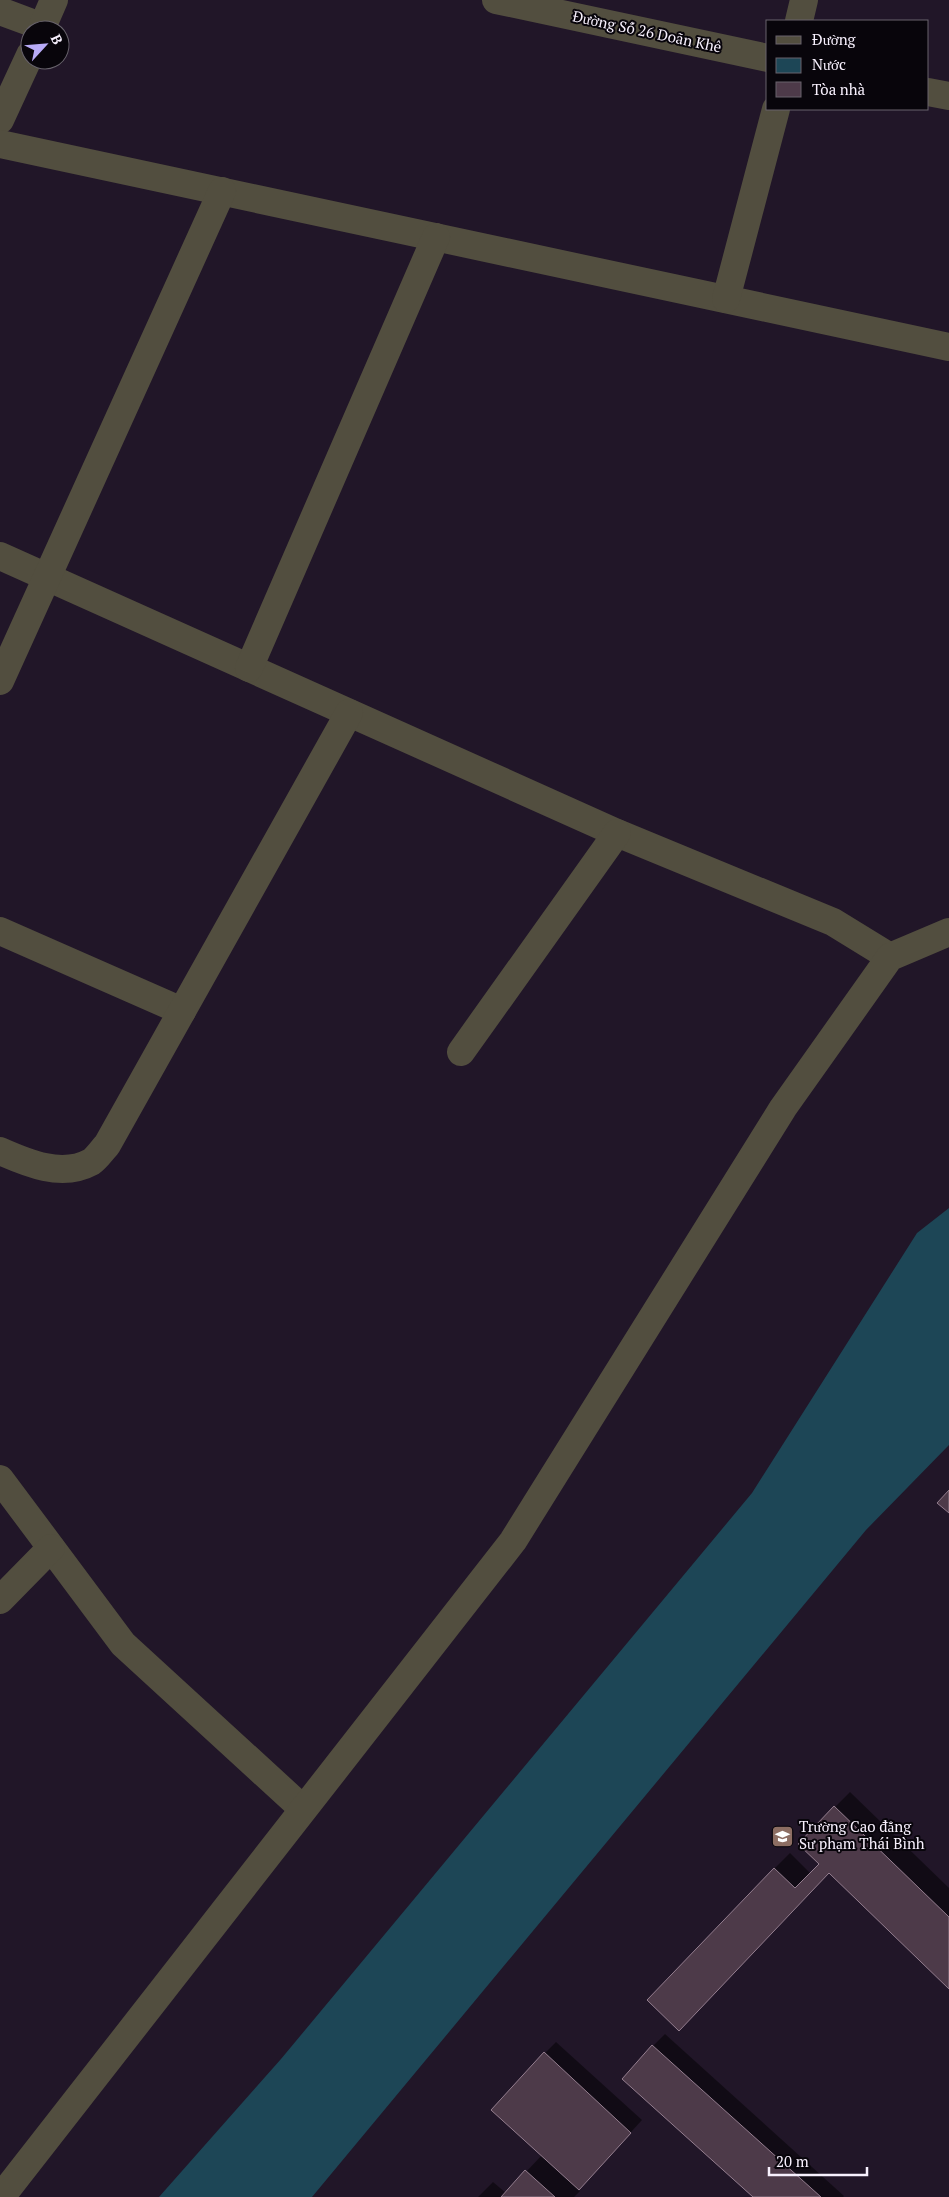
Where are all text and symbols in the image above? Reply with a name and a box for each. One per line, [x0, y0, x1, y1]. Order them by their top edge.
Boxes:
street label: Đường Số 26 Doãn Khê [571, 5, 724, 57]
north arrow [20, 20, 70, 70]
legend [766, 20, 929, 110]
text: Đường [812, 29, 857, 49]
text: B [47, 31, 68, 47]
text: Nước [812, 54, 846, 74]
text: Tòa nhà [812, 79, 866, 99]
place label: Trường Cao đẳng Sư phạm Thái Bình [799, 1816, 925, 1853]
school or university icon: Trường Cao đẳng Sư phạm Thái Bình [771, 1824, 795, 1848]
scale bar [769, 2144, 866, 2176]
text: 20 m [776, 2151, 809, 2171]

